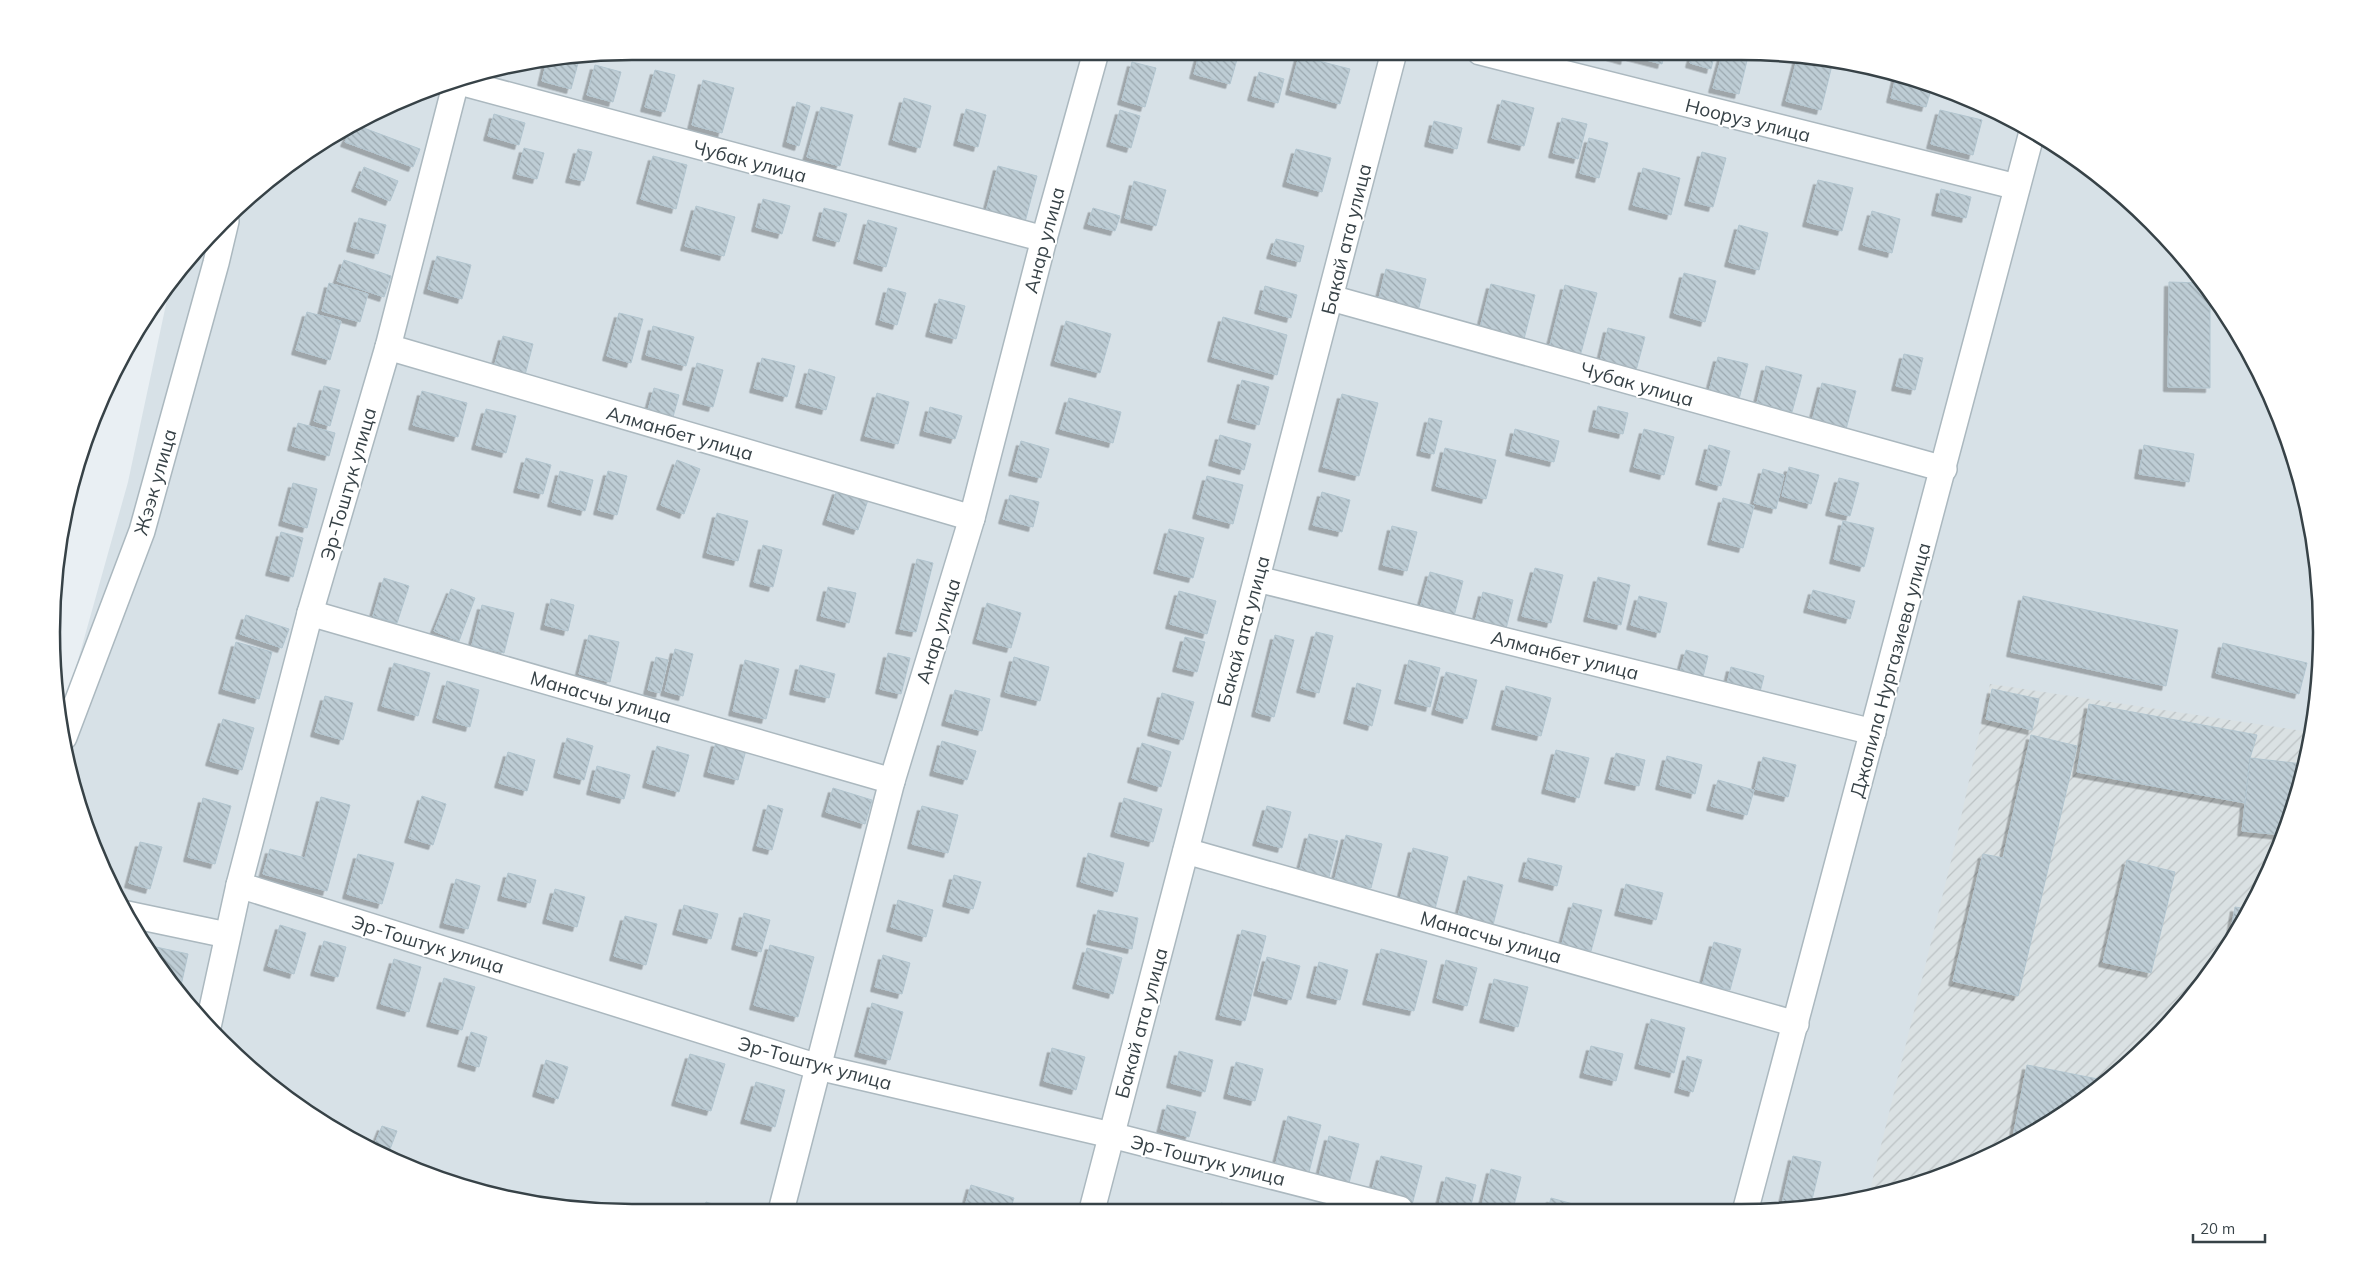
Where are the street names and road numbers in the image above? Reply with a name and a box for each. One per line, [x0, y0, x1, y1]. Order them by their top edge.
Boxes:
street label: Нооруз улица [1683, 93, 1813, 147]
street label: Чубак улица [691, 134, 809, 188]
street label: Бакай ата улица [1316, 161, 1376, 317]
street label: Анар улица [1018, 184, 1070, 296]
street label: Чубак улица [1578, 356, 1696, 412]
street label: Алманбет улица [604, 401, 756, 465]
street label: Эр-Тоштук улица [315, 405, 381, 563]
street label: Жээк улица [128, 426, 182, 538]
street label: Джалила Нургазиева улица [1844, 540, 1936, 800]
street label: Бакай ата улица [1211, 553, 1275, 709]
street label: Анар улица [911, 575, 965, 687]
street label: Алманбет улица [1489, 625, 1641, 685]
street label: Манасчы улица [528, 665, 674, 729]
street label: Манасчы улица [1418, 905, 1564, 969]
street label: Эр-Тоштук улица [349, 909, 507, 979]
street label: Бакай ата улица [1109, 945, 1173, 1101]
street label: Эр-Тоштук улица [735, 1031, 895, 1095]
street label: Эр-Тоштук улица [1128, 1129, 1288, 1191]

